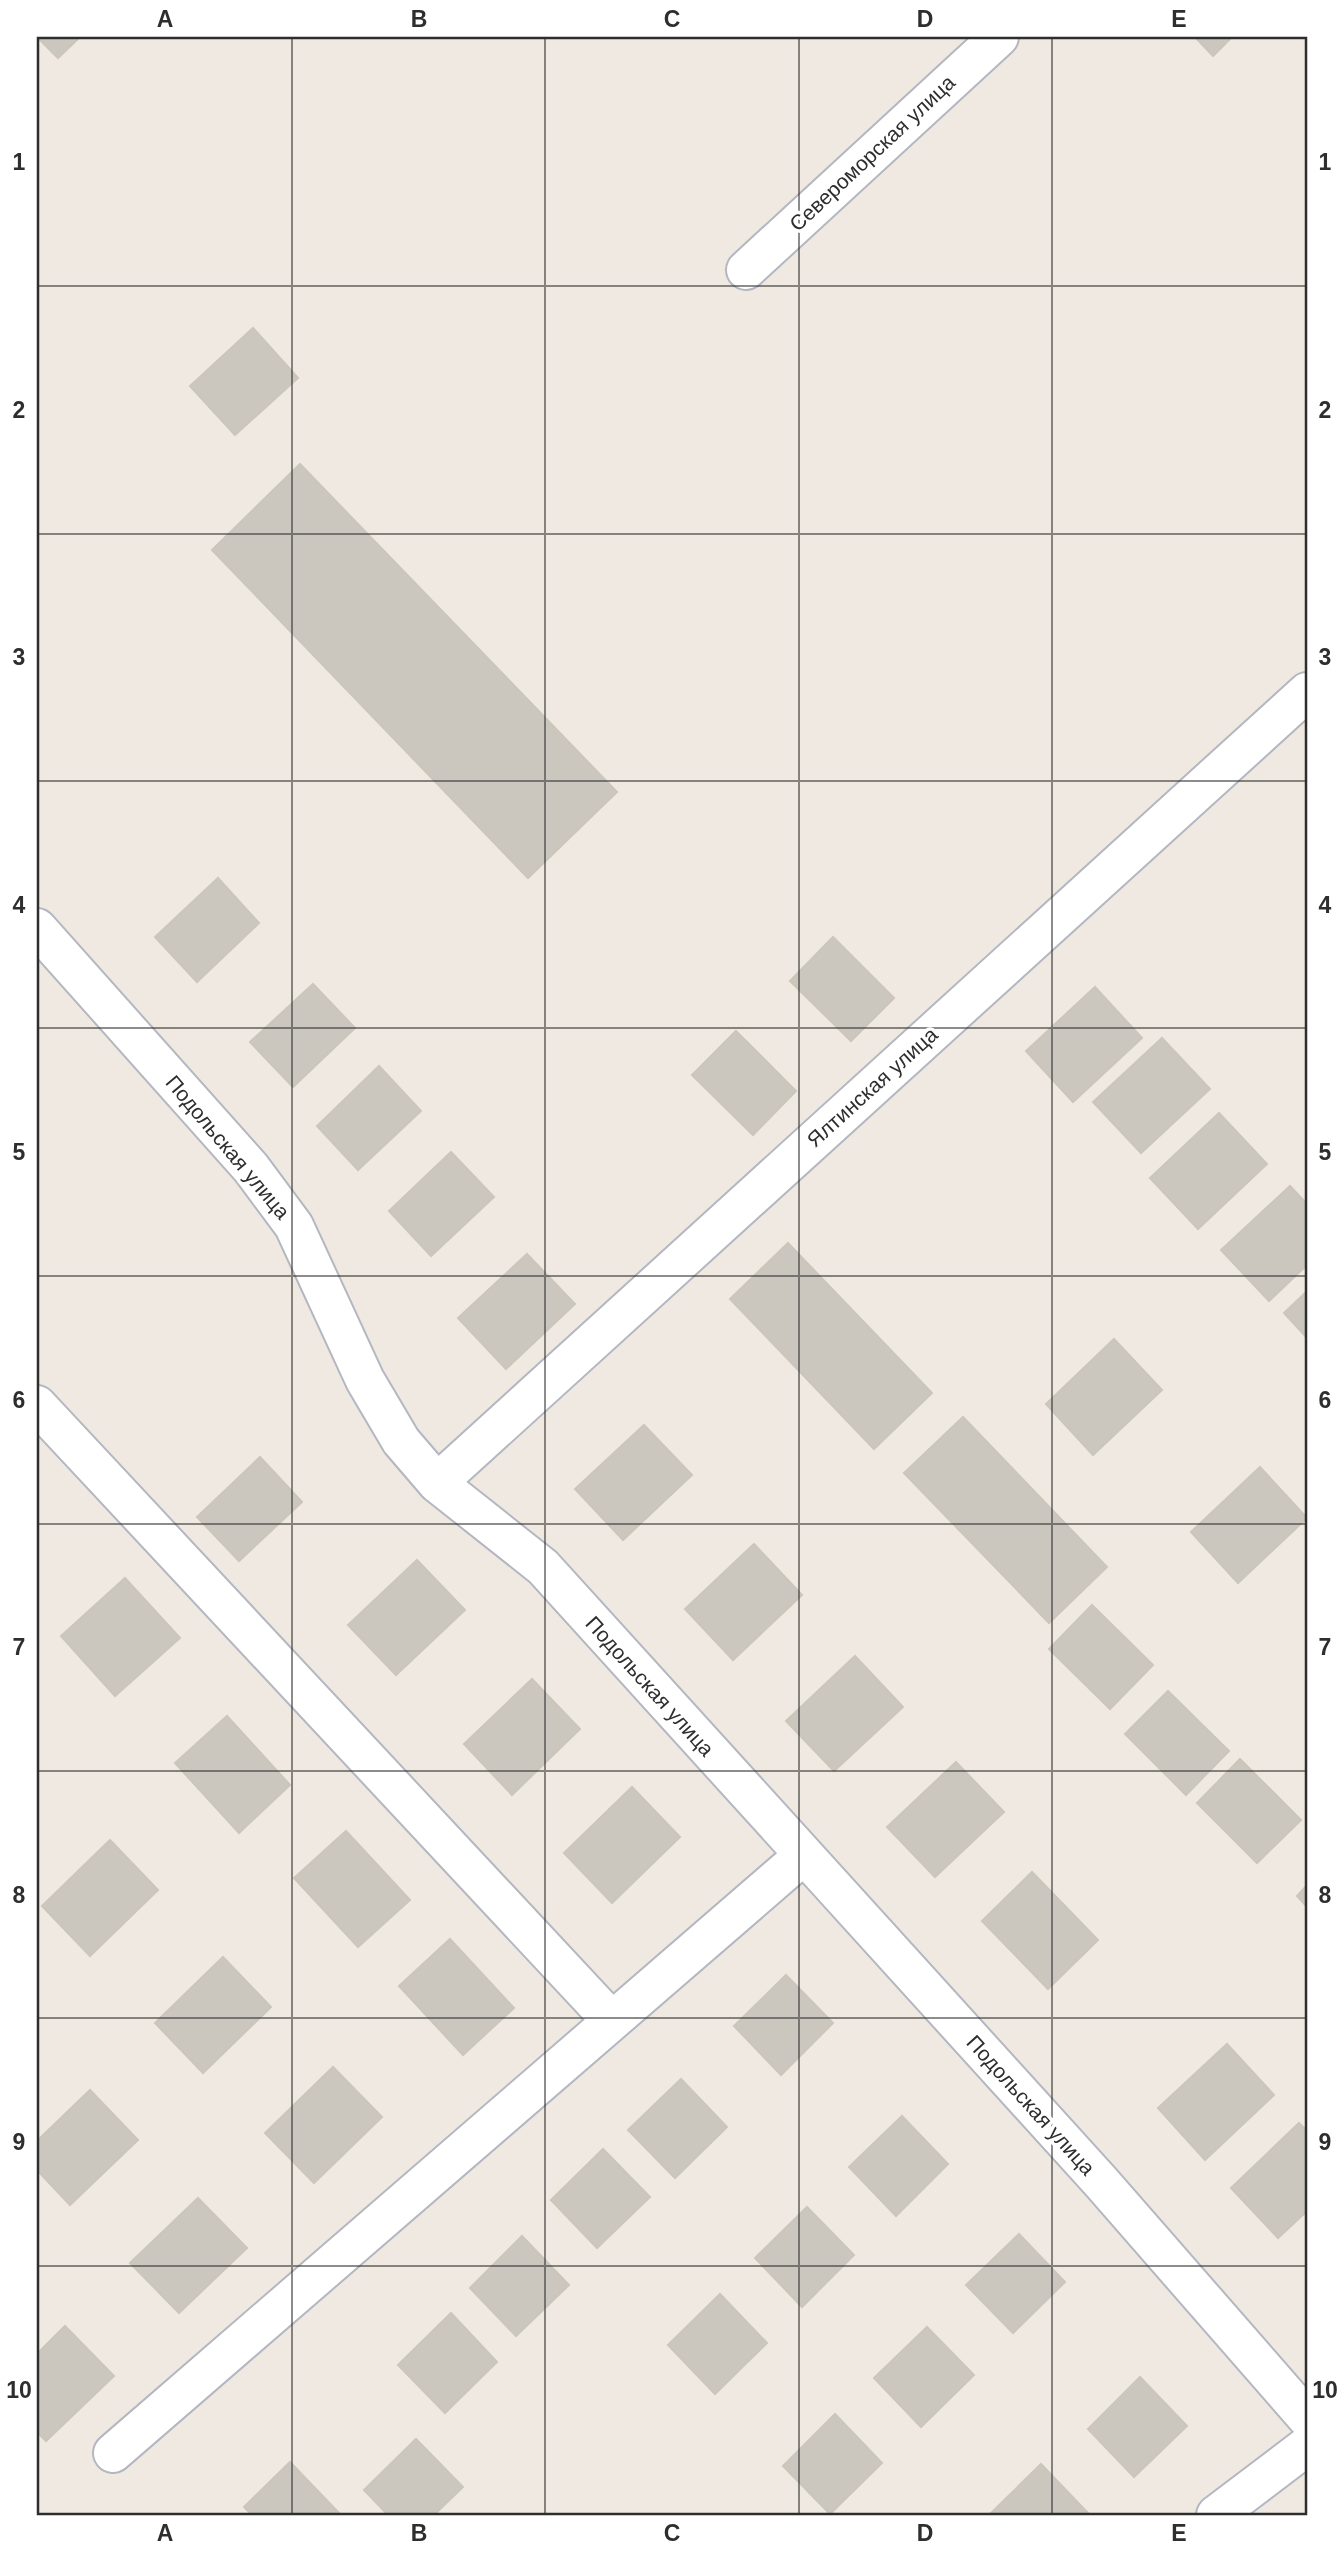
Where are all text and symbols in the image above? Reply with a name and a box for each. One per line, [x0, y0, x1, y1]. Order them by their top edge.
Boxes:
text: A [157, 6, 173, 32]
text: B [411, 6, 427, 32]
text: C [664, 6, 680, 32]
text: D [917, 6, 933, 32]
text: E [1171, 6, 1187, 32]
street label: Североморская улица [785, 70, 960, 236]
text: 1 [13, 149, 26, 175]
text: 1 [1319, 149, 1332, 175]
text: 2 [13, 397, 25, 423]
text: 2 [1319, 397, 1331, 423]
text: 3 [13, 644, 25, 670]
text: 3 [1319, 644, 1331, 670]
text: 4 [13, 892, 26, 918]
text: 4 [1319, 892, 1332, 918]
street label: Ялтинская улица [802, 1022, 942, 1151]
street label: Подольская улица [161, 1071, 295, 1223]
text: 5 [13, 1139, 26, 1165]
text: 5 [1319, 1139, 1332, 1165]
text: 6 [13, 1387, 25, 1413]
text: 6 [1319, 1387, 1331, 1413]
street label: Подольская улица [581, 1612, 719, 1761]
text: 7 [13, 1634, 25, 1660]
text: 7 [1319, 1634, 1331, 1660]
text: 8 [13, 1882, 26, 1908]
text: 8 [1319, 1882, 1332, 1908]
street label: Подольская улица [962, 2031, 1100, 2180]
text: 9 [13, 2129, 25, 2155]
text: 9 [1319, 2129, 1331, 2155]
text: 10 [6, 2377, 32, 2403]
text: 10 [1312, 2377, 1338, 2403]
text: A [157, 2520, 173, 2546]
text: B [411, 2520, 427, 2546]
text: C [664, 2520, 680, 2546]
text: D [917, 2520, 933, 2546]
text: E [1171, 2520, 1187, 2546]

